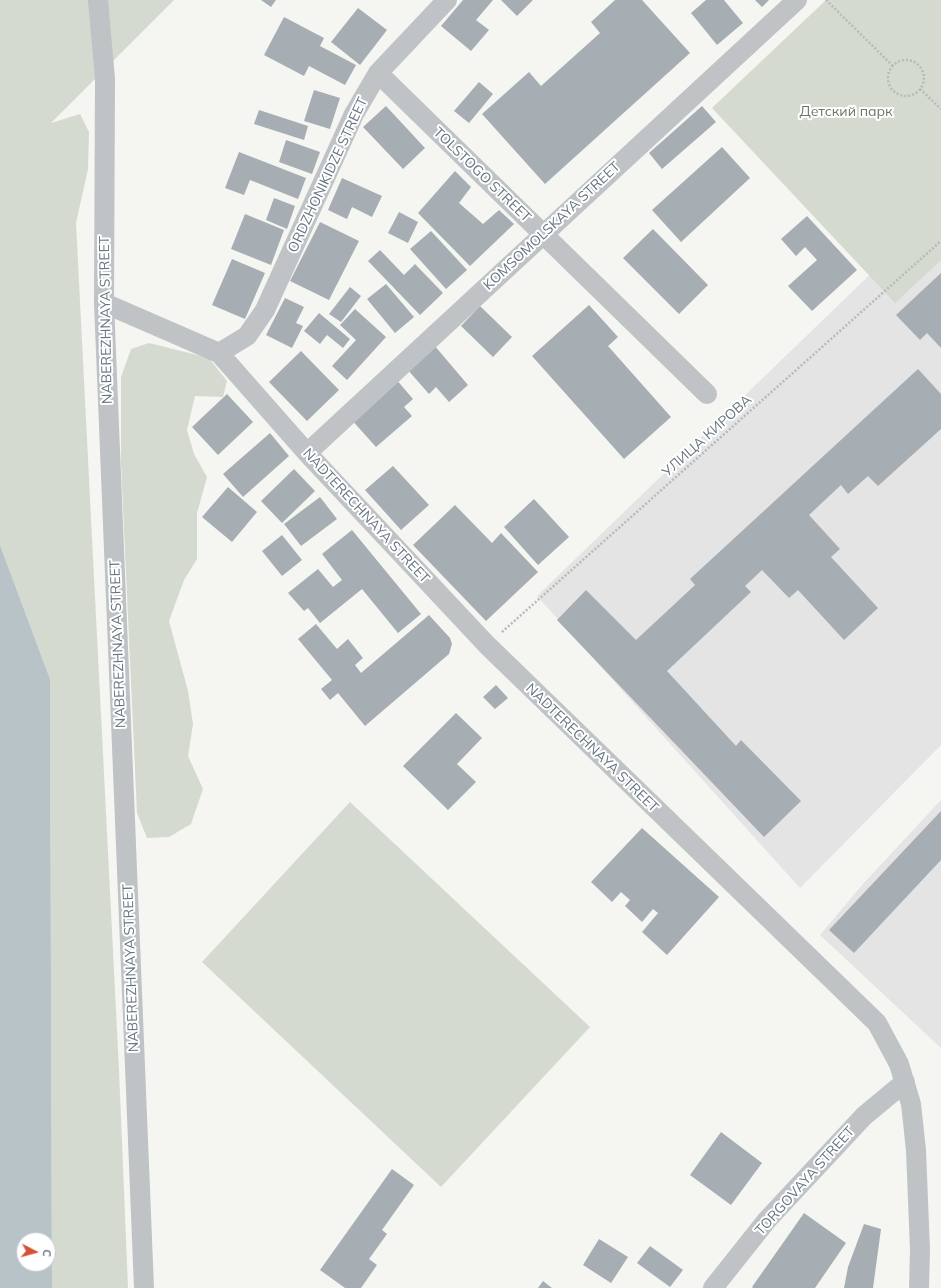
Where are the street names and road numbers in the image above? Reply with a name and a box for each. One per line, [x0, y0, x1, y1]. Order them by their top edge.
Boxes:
street label: ORDZHONIKIDZE STREET [285, 95, 371, 255]
street label: TOLSTOGO STREET [430, 124, 534, 226]
street label: KOMSOMOLSKAYA STREET [480, 158, 624, 294]
street label: NABEREZHNAYA STREET [96, 236, 116, 404]
street label: УЛИЦА КИРОВА [659, 391, 755, 481]
street label: NADTERECHNAYA STREET [299, 445, 433, 587]
street label: NABEREZHNAYA STREET [107, 560, 129, 728]
street label: NADTERECHNAYA STREET [522, 680, 662, 816]
street label: NABEREZHNAYA STREET [120, 884, 142, 1052]
street label: TORGOVAYA STREET [752, 1123, 858, 1239]

